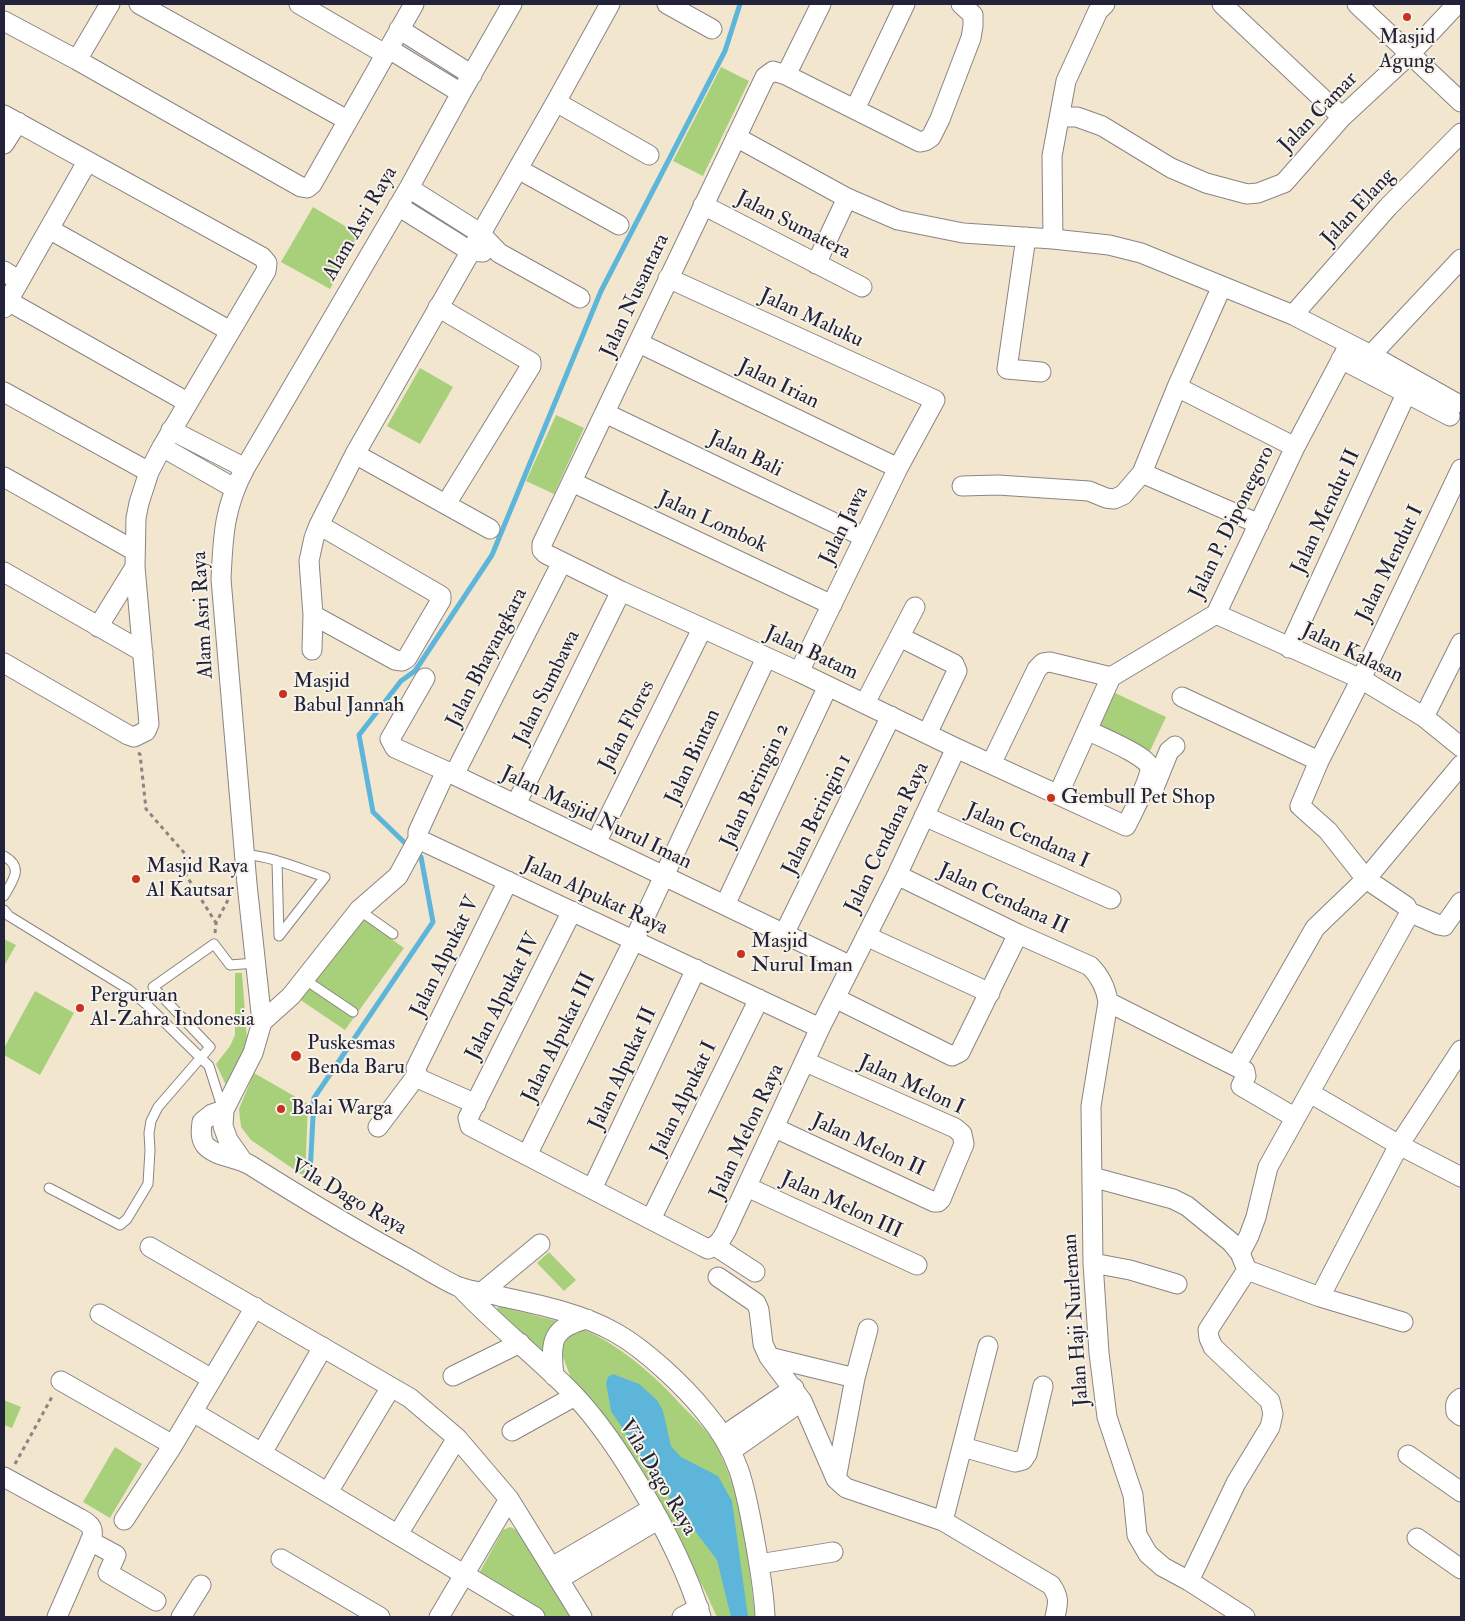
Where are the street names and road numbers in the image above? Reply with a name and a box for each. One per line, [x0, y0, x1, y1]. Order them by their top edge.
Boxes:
street label: Jalan Camar [1274, 67, 1364, 159]
street label: Alam Asri Raya [318, 162, 404, 286]
street label: Jalan Elang [1317, 164, 1401, 252]
street label: Jalan Sumatera [731, 186, 855, 266]
street label: Jalan Nusantara [596, 230, 676, 362]
street label: Jalan Maluku [755, 284, 867, 354]
street label: Jalan Irian [733, 355, 823, 415]
street label: Jalan Bali [704, 426, 786, 484]
street label: Jalan P. Diponegoro [1185, 442, 1281, 604]
street label: Jalan Mendut II [1287, 446, 1367, 578]
street label: Jalan Jawa [815, 483, 875, 569]
street label: Jalan Lombok [653, 487, 771, 559]
street label: Jalan Mendut I [1352, 502, 1430, 626]
street label: Alam Asri Raya [188, 551, 220, 679]
street label: Jalan Bhayangkara [442, 584, 534, 732]
street label: Jalan Kalasan [1297, 619, 1407, 689]
street label: Jalan Batam [760, 621, 862, 687]
street label: Jalan Sumbawa [509, 626, 587, 750]
street label: Jalan Flores [594, 677, 662, 775]
street label: Jalan Bintan [661, 705, 727, 809]
street label: Jalan Beringin 2 [716, 720, 796, 852]
street label: Jalan Beringin 1 [778, 750, 858, 880]
street label: Jalan Cendana Raya [841, 758, 935, 918]
street label: Jalan Masjid Nurul Iman [497, 762, 695, 876]
street label: Jalan Cendana I [961, 799, 1093, 875]
street label: Jalan Alpukat Raya [518, 852, 672, 942]
street label: Jalan Cendana II [934, 859, 1072, 941]
street label: Jalan Alpukat V [406, 893, 486, 1021]
street label: Jalan Alpukat IV [461, 929, 547, 1065]
street label: Jalan Alpukat III [518, 969, 602, 1107]
street label: Jalan Alpukat II [585, 1004, 663, 1134]
street label: Jalan Alpukat I [646, 1038, 724, 1160]
street label: Jalan Melon I [854, 1051, 968, 1121]
street label: Jalan Melon Raya [706, 1060, 790, 1204]
street label: Jalan Melon II [807, 1109, 929, 1183]
street label: Vila Dago Raya [285, 1154, 411, 1242]
street label: Jalan Melon III [776, 1167, 906, 1245]
street label: Jalan Haji Nurleman [1058, 1233, 1096, 1407]
street label: Vila Dago Raya [613, 1416, 701, 1540]

